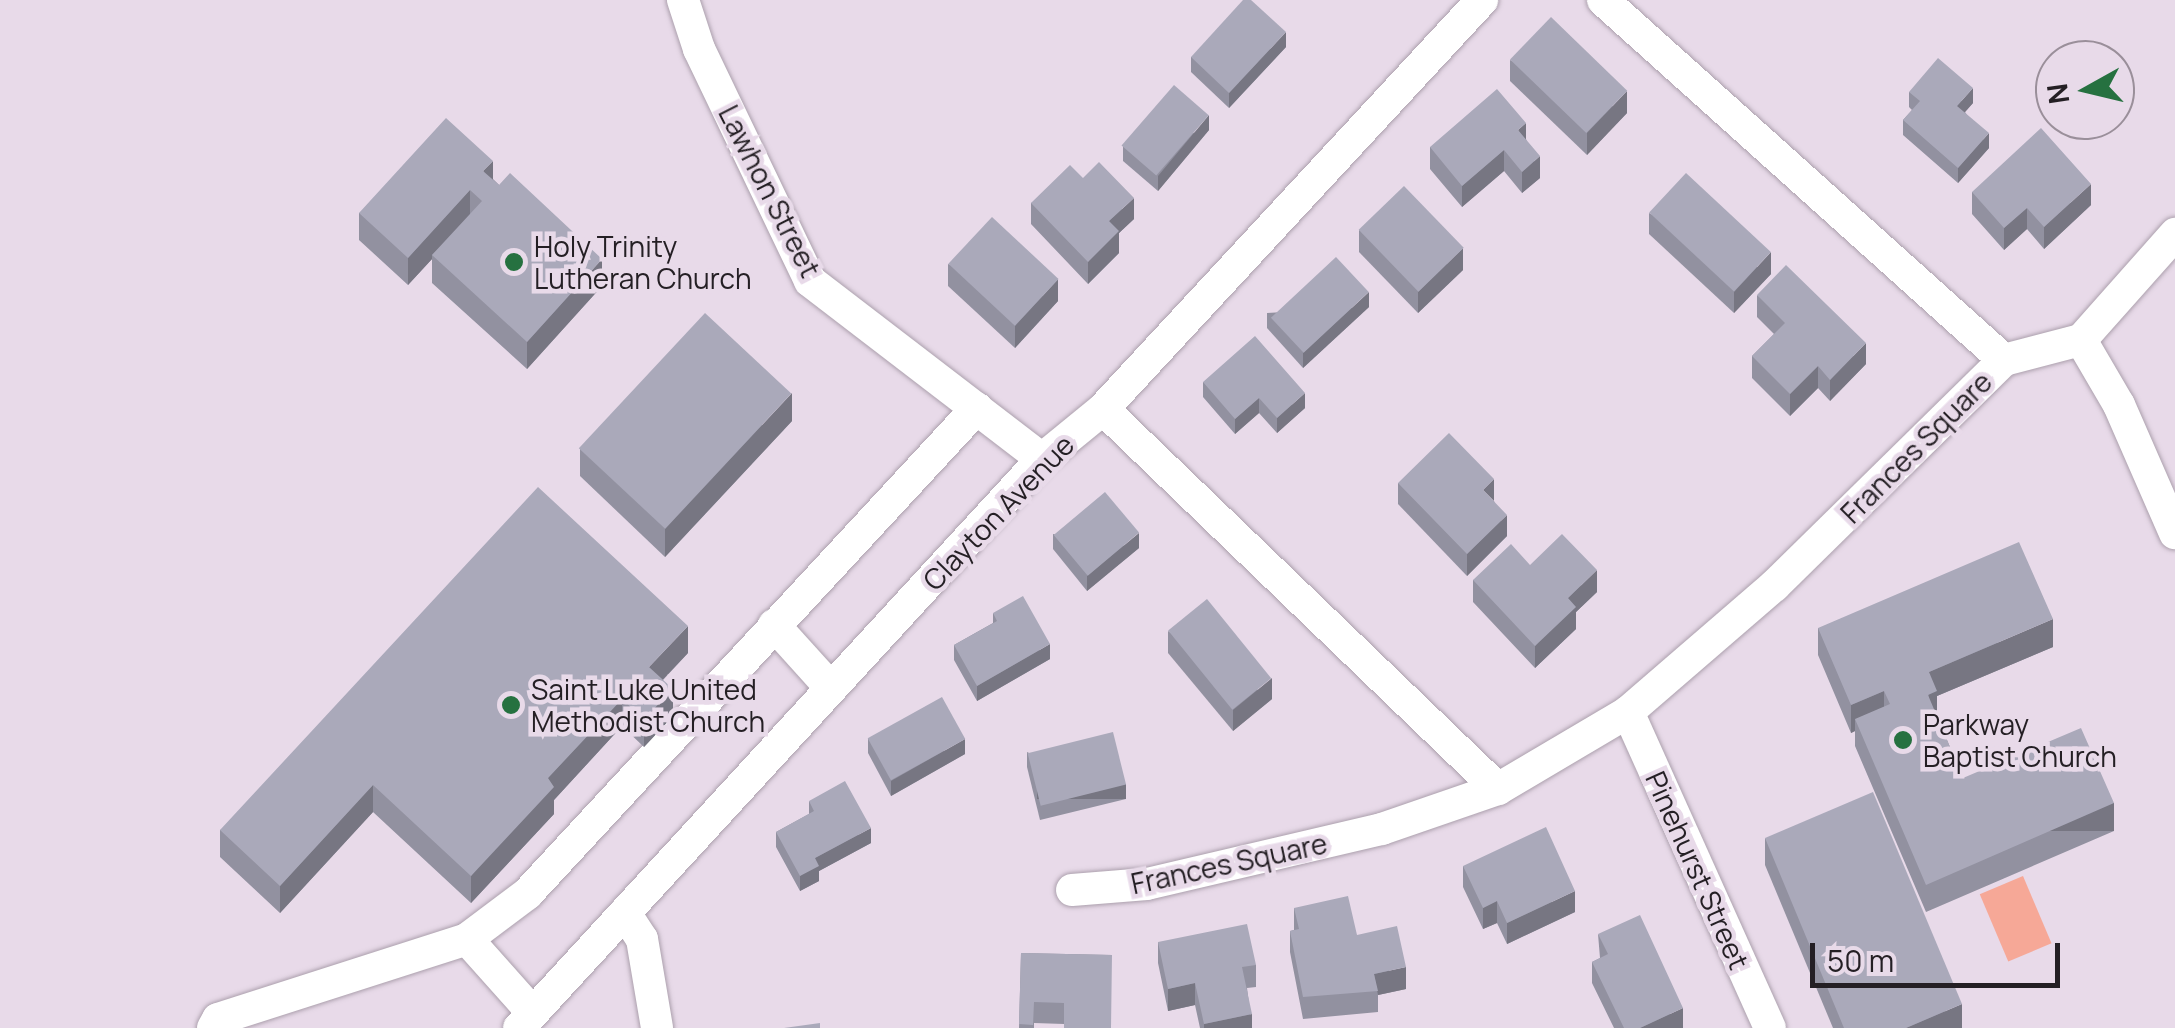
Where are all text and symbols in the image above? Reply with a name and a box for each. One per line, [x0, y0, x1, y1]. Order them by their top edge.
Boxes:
north arrow [2035, 40, 2135, 140]
text: N [2037, 81, 2077, 107]
street label: Lawhon Street [712, 99, 828, 283]
place label: Holy Trinity Lutheran Church [534, 229, 752, 295]
marker: Holy Trinity Lutheran Church [503, 251, 525, 273]
street label: Frances Square [1834, 365, 1998, 529]
street label: Clayton Avenue [916, 428, 1080, 596]
place label: Saint Luke United Methodist Church [531, 672, 765, 738]
marker: Saint Luke United Methodist Church [500, 694, 522, 716]
place label: Parkway Baptist Church [1923, 707, 2117, 773]
marker: Parkway Baptist Church [1892, 729, 1914, 751]
street label: Pinehurst Street [1639, 766, 1757, 974]
street label: Frances Square [1128, 826, 1330, 900]
scale bar [1815, 923, 2065, 985]
text: 50 m [1827, 940, 1894, 981]

